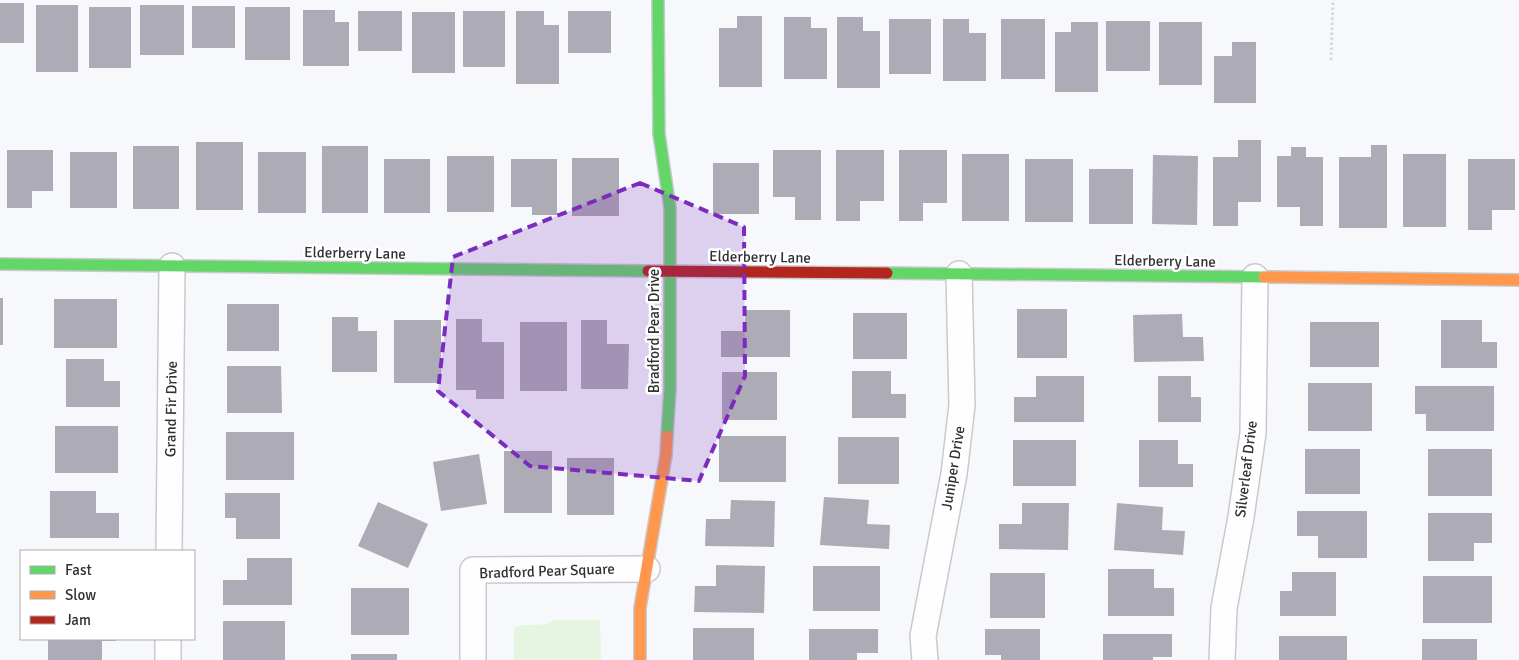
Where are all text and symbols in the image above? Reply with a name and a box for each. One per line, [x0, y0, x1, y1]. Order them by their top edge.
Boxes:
street label: Elderberry Lane [304, 243, 406, 263]
street label: Elderberry Lane [709, 247, 811, 267]
street label: Elderberry Lane [1114, 251, 1216, 271]
street label: Bradford Pear Drive [645, 269, 663, 393]
street label: Grand Fir Drive [161, 361, 181, 457]
street label: Silverleaf Drive [1231, 419, 1261, 519]
street label: Juniper Drive [937, 425, 969, 511]
legend [20, 550, 195, 640]
street label: Bradford Pear Square [479, 560, 615, 582]
text: Fast [65, 561, 92, 579]
text: Slow [65, 586, 96, 604]
text: Jam [65, 611, 91, 629]

